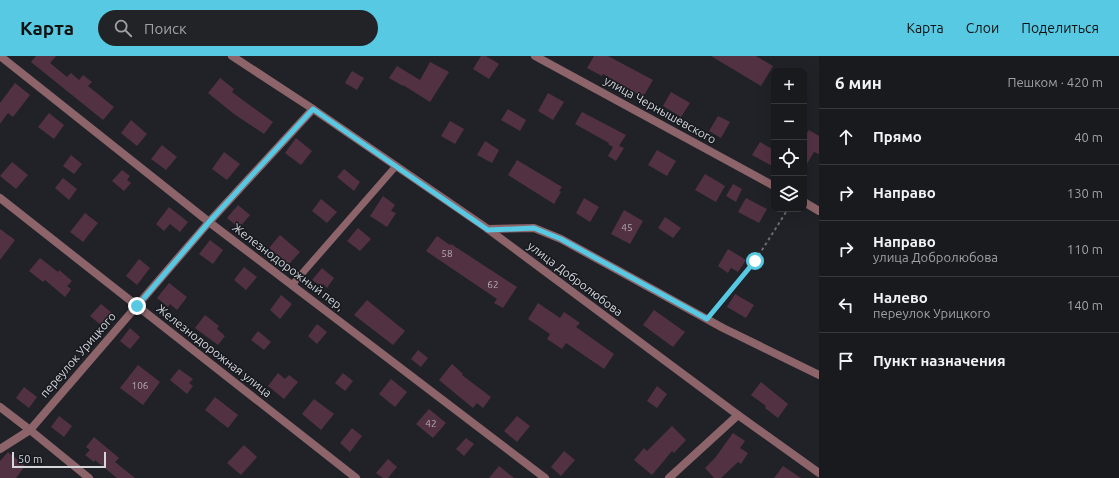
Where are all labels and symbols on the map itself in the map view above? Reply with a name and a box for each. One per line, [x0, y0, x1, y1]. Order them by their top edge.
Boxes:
street label: улица Чернышевского [602, 73, 718, 146]
street label: Железнодорожный пер, [230, 220, 347, 313]
house number: 45 [621, 222, 633, 233]
street label: улица Добролюбова [525, 239, 625, 319]
house number: 58 [441, 248, 453, 259]
route start [746, 252, 764, 270]
house number: 62 [487, 279, 499, 290]
route end [128, 297, 146, 315]
street label: Железнодорожная улица [154, 302, 274, 400]
street label: переулок Урицкого [37, 310, 118, 400]
house number: 106 [132, 380, 149, 391]
house number: 42 [425, 418, 437, 429]
scale bar [12, 450, 106, 469]

